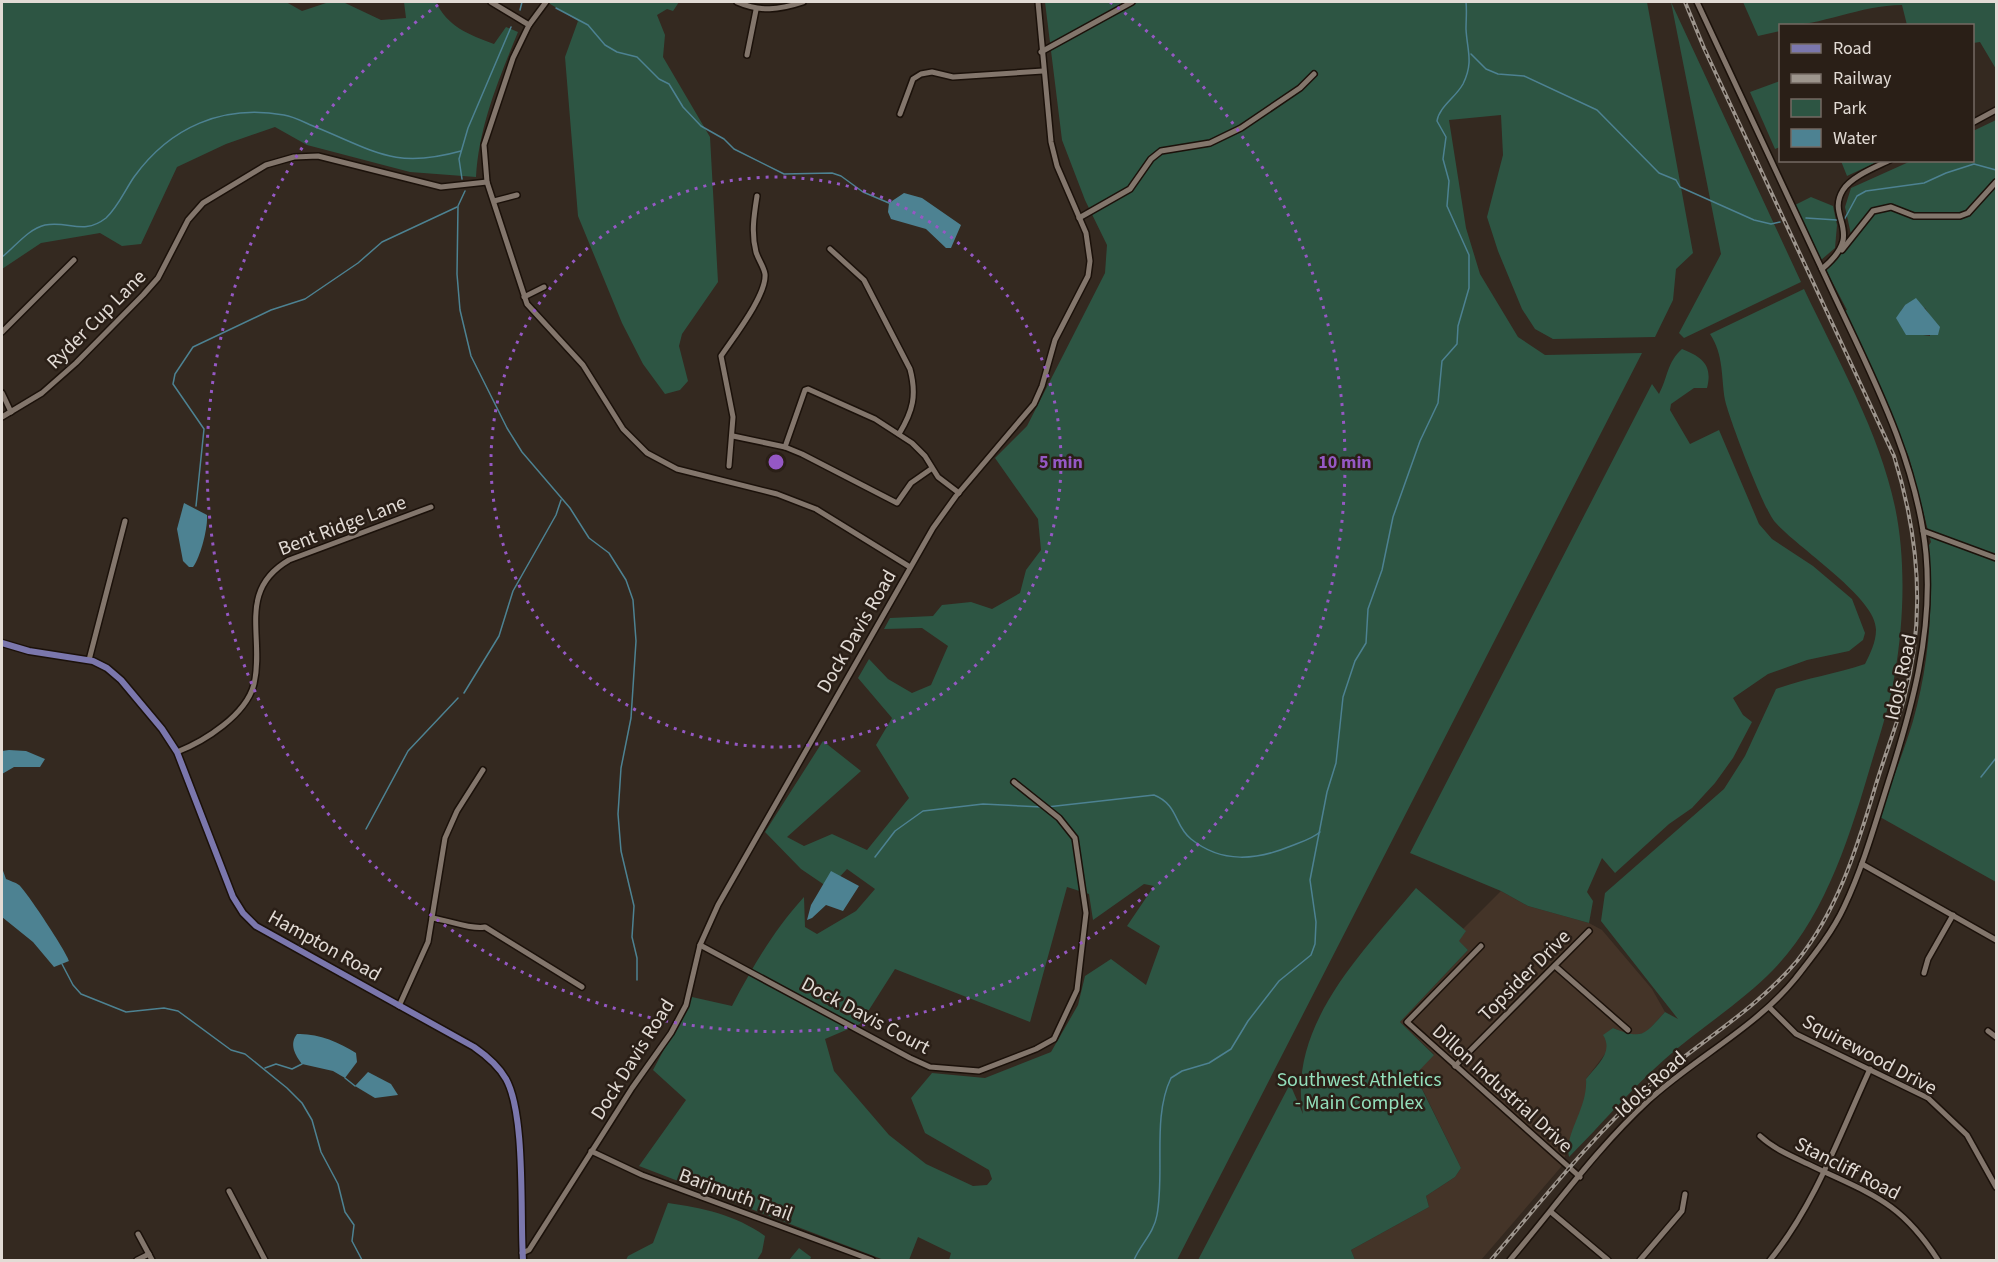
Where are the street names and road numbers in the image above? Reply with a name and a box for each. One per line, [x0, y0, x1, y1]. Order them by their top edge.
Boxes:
street label: Ryder Cup Lane [41, 264, 153, 376]
street label: Bent Ridge Lane [274, 489, 411, 563]
street label: Dock Davis Road [810, 565, 904, 698]
street label: Idols Road [1878, 631, 1924, 723]
street label: Hampton Road [263, 903, 386, 989]
street label: Topsider Drive [1472, 923, 1577, 1028]
street label: Dock Davis Court [796, 970, 935, 1062]
street label: Dock Davis Road [584, 994, 681, 1126]
street label: Squirewood Drive [1797, 1008, 1942, 1102]
street label: Dillon Industrial Drive [1426, 1018, 1579, 1160]
street label: Idols Road [1609, 1045, 1693, 1124]
street label: Stancliff Road [1790, 1130, 1905, 1208]
street label: Barjmuth Trail [675, 1161, 796, 1228]

